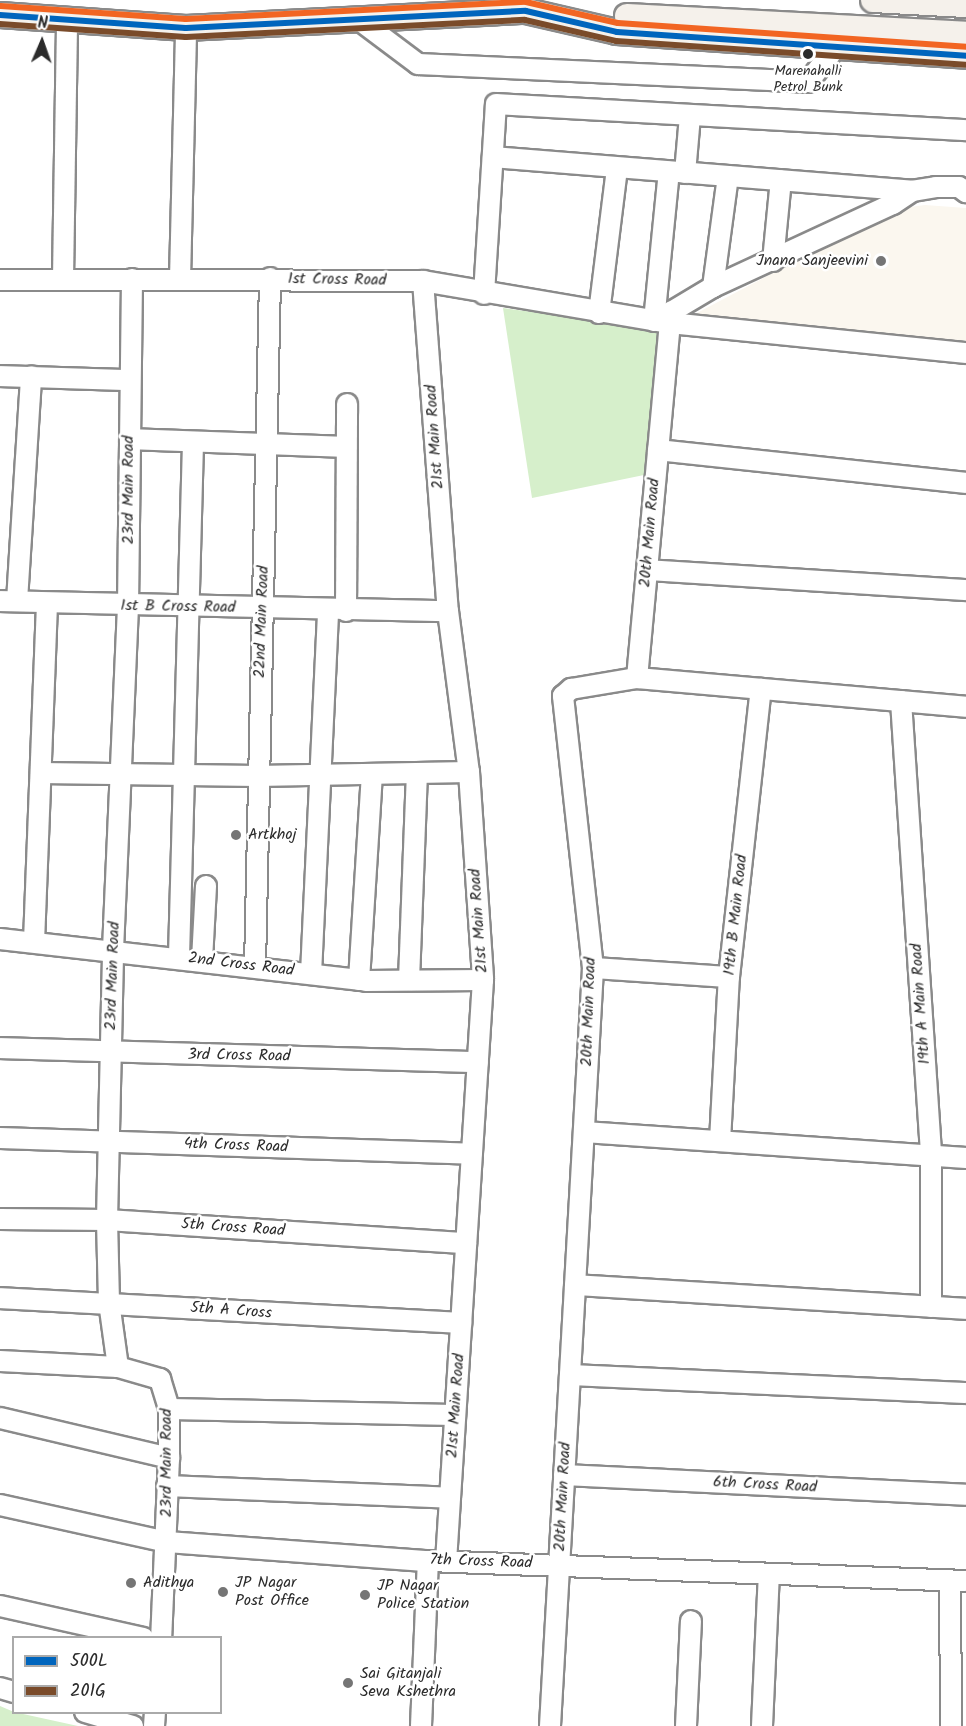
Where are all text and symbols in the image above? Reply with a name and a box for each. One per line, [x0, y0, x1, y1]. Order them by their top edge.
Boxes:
text: N [37, 11, 48, 36]
north arrow [12, 12, 72, 72]
marker: Marenahalli Petrol Bunk [802, 48, 814, 60]
place label: Marenahalli Petrol Bunk [773, 63, 843, 96]
place label: Jnana Sanjeevini [756, 251, 868, 271]
marker: Jnana Sanjeevini [872, 252, 890, 270]
street label: 1st Cross Road [287, 270, 387, 290]
street label: 21st Main Road [422, 384, 448, 490]
street label: 23rd Main Road [119, 435, 139, 545]
street label: 20th Main Road [636, 478, 664, 588]
street label: 22nd Main Road [250, 565, 274, 679]
street label: 1st B Cross Road [120, 596, 236, 618]
place label: Artkhoj [248, 825, 297, 845]
marker: Artkhoj [229, 828, 243, 842]
street label: 19th B Main Road [720, 854, 752, 976]
street label: 21st Main Road [466, 868, 492, 974]
street label: 23rd Main Road [102, 921, 124, 1031]
street label: 19th A Main Road [907, 943, 935, 1065]
street label: 2nd Cross Road [187, 949, 295, 981]
street label: 20th Main Road [577, 957, 601, 1067]
street label: 3rd Cross Road [187, 1046, 291, 1066]
street label: 4th Cross Road [184, 1135, 288, 1157]
street label: 5th Cross Road [180, 1215, 286, 1241]
street label: 5th A Cross [190, 1299, 272, 1323]
street label: 21st Main Road [443, 1353, 469, 1459]
street label: 23rd Main Road [157, 1408, 177, 1518]
street label: 20th Main Road [551, 1442, 575, 1552]
street label: 6th Cross Road [712, 1473, 818, 1497]
street label: 7th Cross Road [429, 1551, 533, 1573]
place label: Adithya [143, 1573, 194, 1593]
place label: JP Nagar Post Office [235, 1573, 309, 1611]
marker: Adithya [124, 1576, 138, 1590]
place label: JP Nagar Police Station [377, 1576, 469, 1614]
marker: JP Nagar Post Office [216, 1585, 230, 1599]
marker: JP Nagar Police Station [358, 1588, 372, 1602]
legend [12, 1636, 222, 1714]
text: 500L [70, 1647, 108, 1676]
place label: Sai Gitanjali Seva Kshethra [360, 1664, 456, 1702]
marker: Sai Gitanjali Seva Kshethra [341, 1676, 355, 1690]
text: 201G [70, 1677, 106, 1706]

